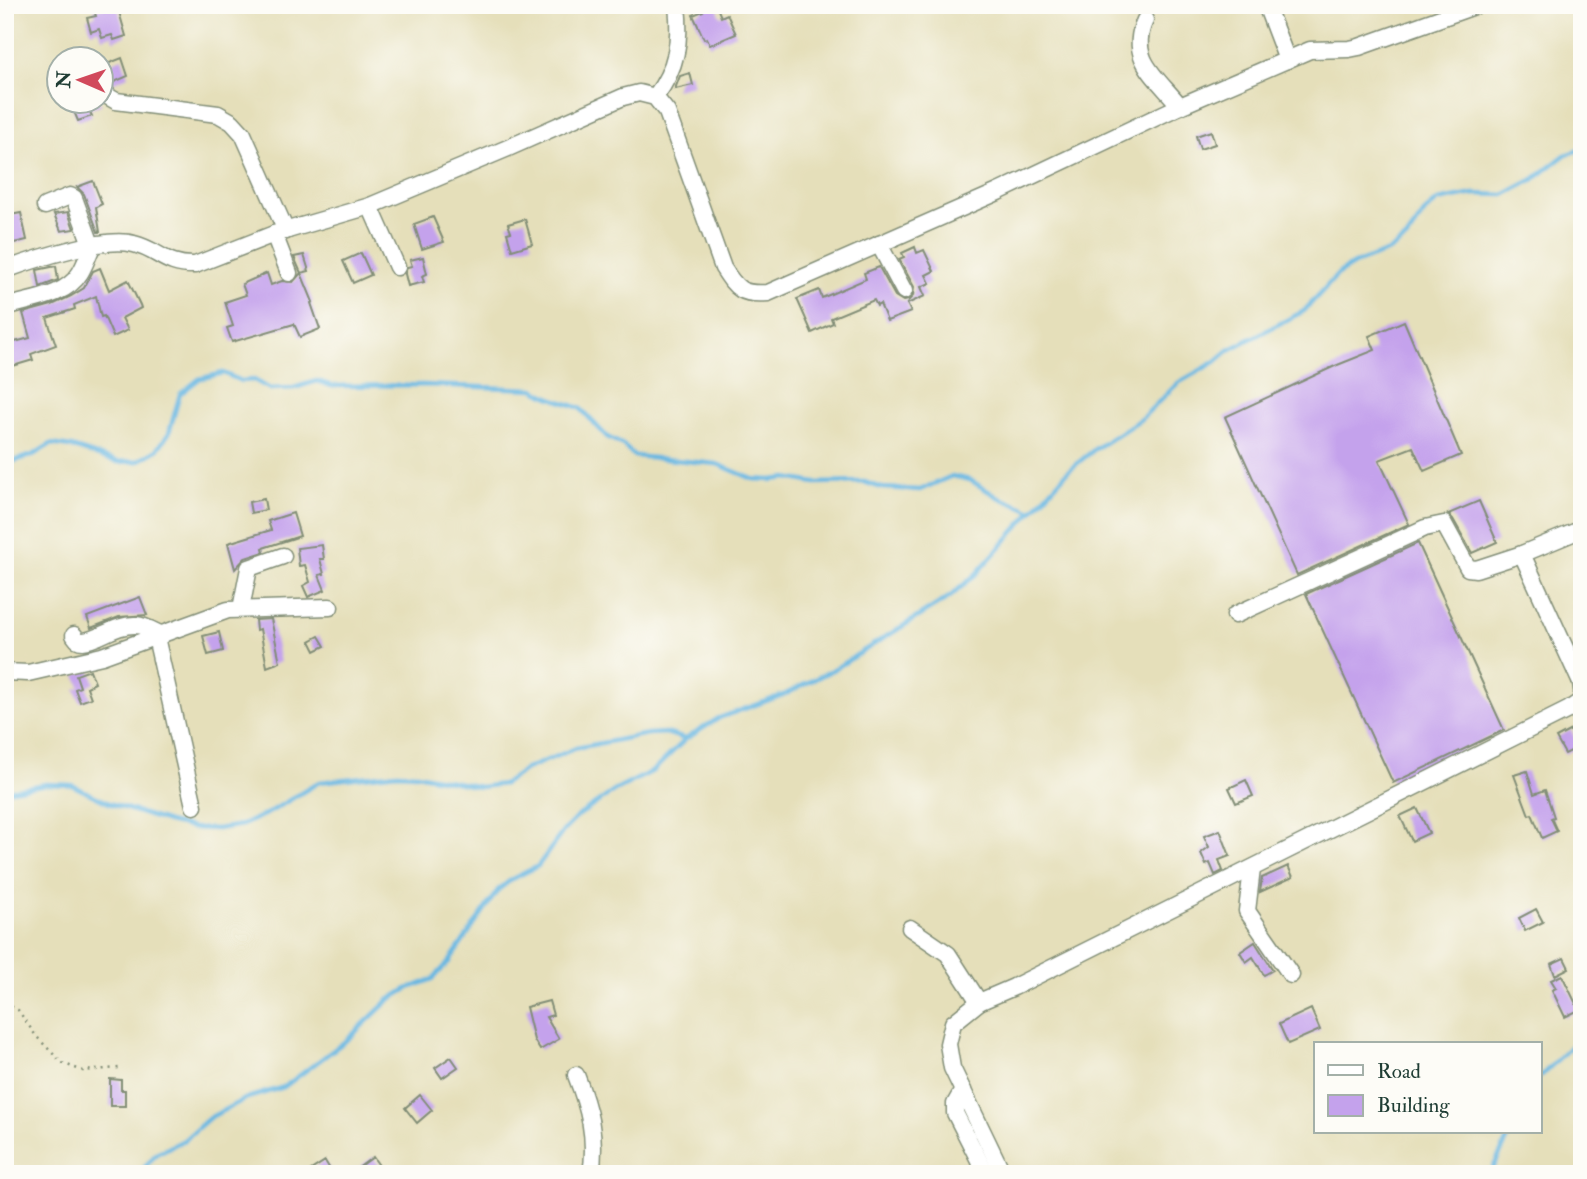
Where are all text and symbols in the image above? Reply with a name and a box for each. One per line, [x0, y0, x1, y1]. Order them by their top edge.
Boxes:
north arrow [46, 46, 116, 116]
text: N [52, 70, 76, 89]
legend [1314, 1042, 1542, 1134]
text: Road [1377, 1058, 1422, 1085]
text: Building [1377, 1092, 1450, 1119]

